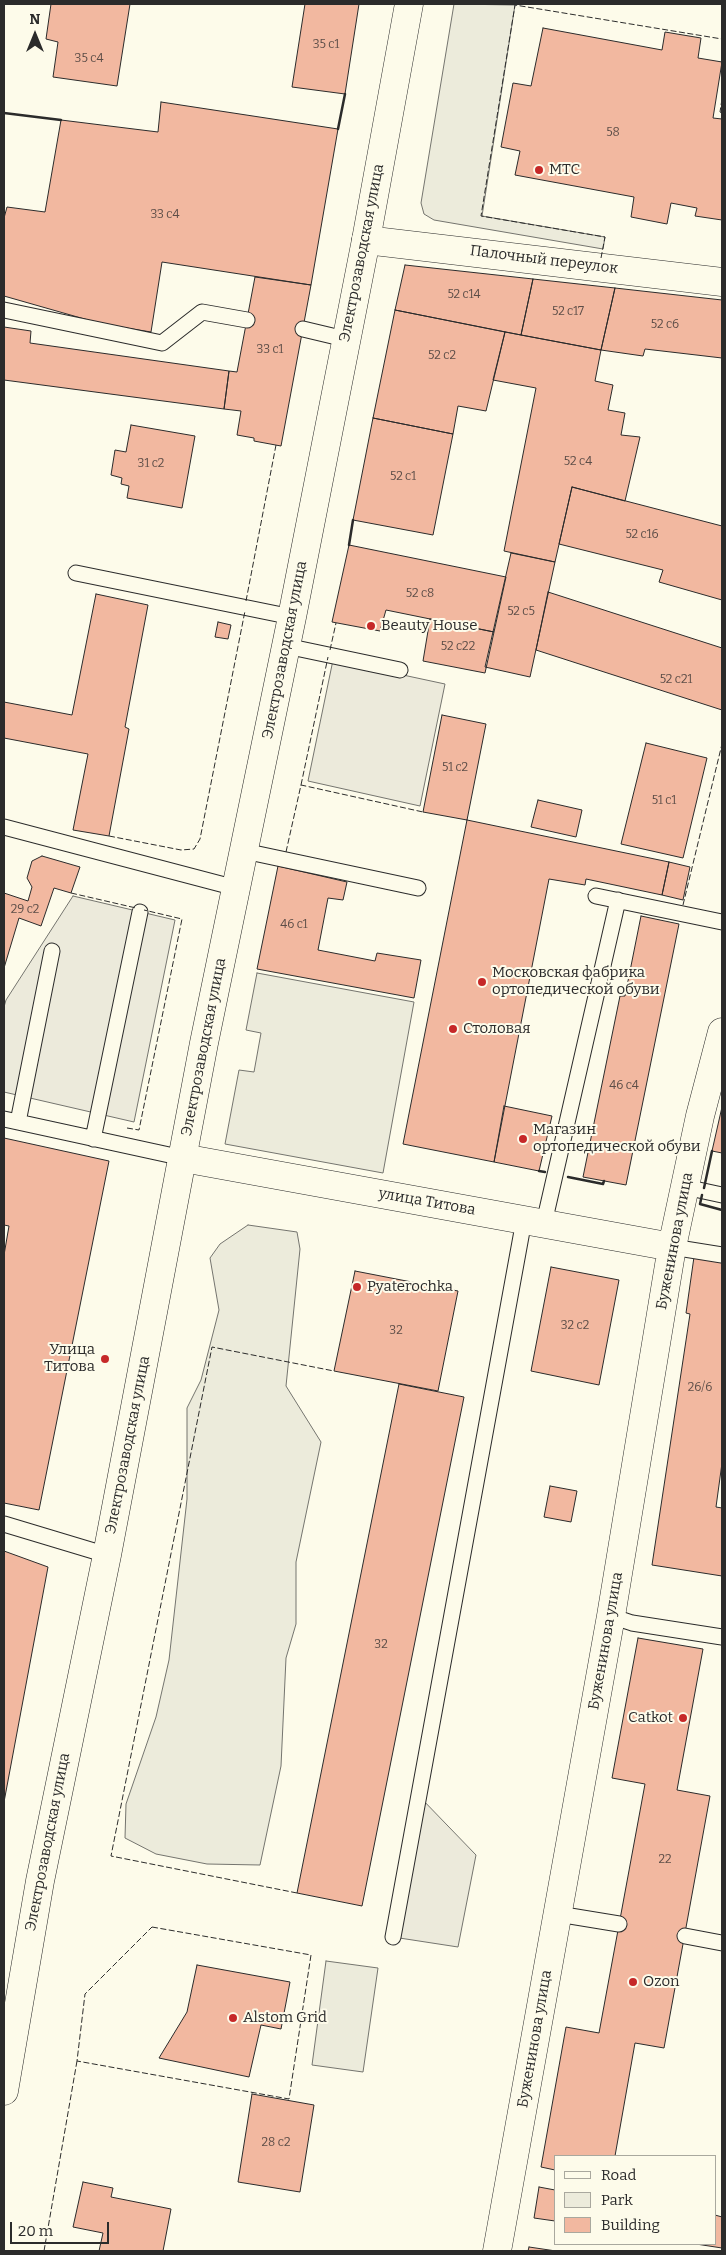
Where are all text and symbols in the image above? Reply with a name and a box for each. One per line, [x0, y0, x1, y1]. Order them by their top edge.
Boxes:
north arrow [10, 10, 60, 60]
text: N [30, 11, 40, 28]
house number: 35 с1 [313, 38, 339, 52]
house number: 35 с4 [75, 52, 103, 66]
house number: 58 [606, 126, 620, 140]
place label: МТС [549, 161, 580, 179]
street label: Электрозаводская улица [336, 162, 388, 344]
marker: МТС [533, 164, 545, 176]
house number: 33 с4 [150, 208, 180, 222]
street label: Палочный переулок [469, 242, 619, 278]
house number: 52 с14 [447, 288, 481, 302]
house number: 52 с17 [552, 305, 584, 319]
house number: 52 с6 [651, 318, 679, 332]
house number: 33 с1 [257, 343, 283, 357]
house number: 52 с2 [428, 349, 456, 363]
house number: 52 с4 [564, 455, 592, 469]
house number: 31 с2 [138, 457, 164, 471]
house number: 52 с1 [390, 470, 416, 484]
house number: 52 с16 [625, 528, 659, 542]
street label: Электрозаводская улица [259, 559, 311, 741]
house number: 52 с8 [406, 587, 434, 601]
house number: 52 с5 [507, 605, 535, 619]
place label: Beauty House [381, 617, 477, 635]
marker: Beauty House [365, 620, 377, 632]
house number: 52 с22 [441, 640, 475, 654]
house number: 52 с21 [660, 673, 692, 687]
house number: 51 с2 [442, 761, 468, 775]
house number: 51 с1 [652, 794, 676, 808]
house number: 29 с2 [11, 903, 39, 917]
house number: 46 с1 [280, 918, 308, 932]
street label: Электрозаводская улица [178, 956, 230, 1138]
place label: Московская фабрика ортопедической обуви [492, 964, 660, 999]
marker: Московская фабрика ортопедической обуви [476, 976, 488, 988]
place label: Столовая [463, 1020, 531, 1038]
marker: Столовая [447, 1023, 459, 1035]
house number: 46 с4 [609, 1079, 639, 1093]
place label: Магазин ортопедической обуви [533, 1121, 701, 1156]
marker: Магазин ортопедической обуви [517, 1133, 529, 1145]
street label: Буженинова улица [653, 1171, 697, 1311]
street label: улица Титова [377, 1185, 477, 1219]
place label: Pyaterochka [367, 1278, 453, 1296]
marker: Pyaterochka [351, 1281, 363, 1293]
house number: 32 с2 [561, 1319, 589, 1333]
house number: 32 [389, 1324, 403, 1338]
place label: Улица Титова [44, 1341, 95, 1376]
marker: Улица Титова [99, 1353, 111, 1365]
street label: Электрозаводская улица [102, 1354, 154, 1536]
house number: 26/6 [688, 1381, 712, 1395]
street label: Буженинова улица [585, 1571, 627, 1711]
house number: 32 [374, 1638, 388, 1652]
place label: Catkot [628, 1709, 673, 1727]
marker: Catkot [677, 1712, 689, 1724]
street label: Электрозаводская улица [22, 1751, 74, 1933]
house number: 22 [658, 1853, 672, 1867]
street label: Буженинова улица [514, 1969, 556, 2109]
place label: Ozon [643, 1973, 680, 1991]
marker: Ozon [627, 1976, 639, 1988]
place label: Alstom Grid [243, 2009, 327, 2027]
marker: Alstom Grid [227, 2012, 239, 2024]
house number: 28 с2 [262, 2136, 290, 2150]
legend [554, 2155, 716, 2245]
text: Road [601, 2166, 636, 2184]
text: Park [601, 2191, 633, 2209]
scale bar [12, 2212, 111, 2244]
text: Building [601, 2216, 660, 2234]
text: 20 m [18, 2222, 53, 2240]

